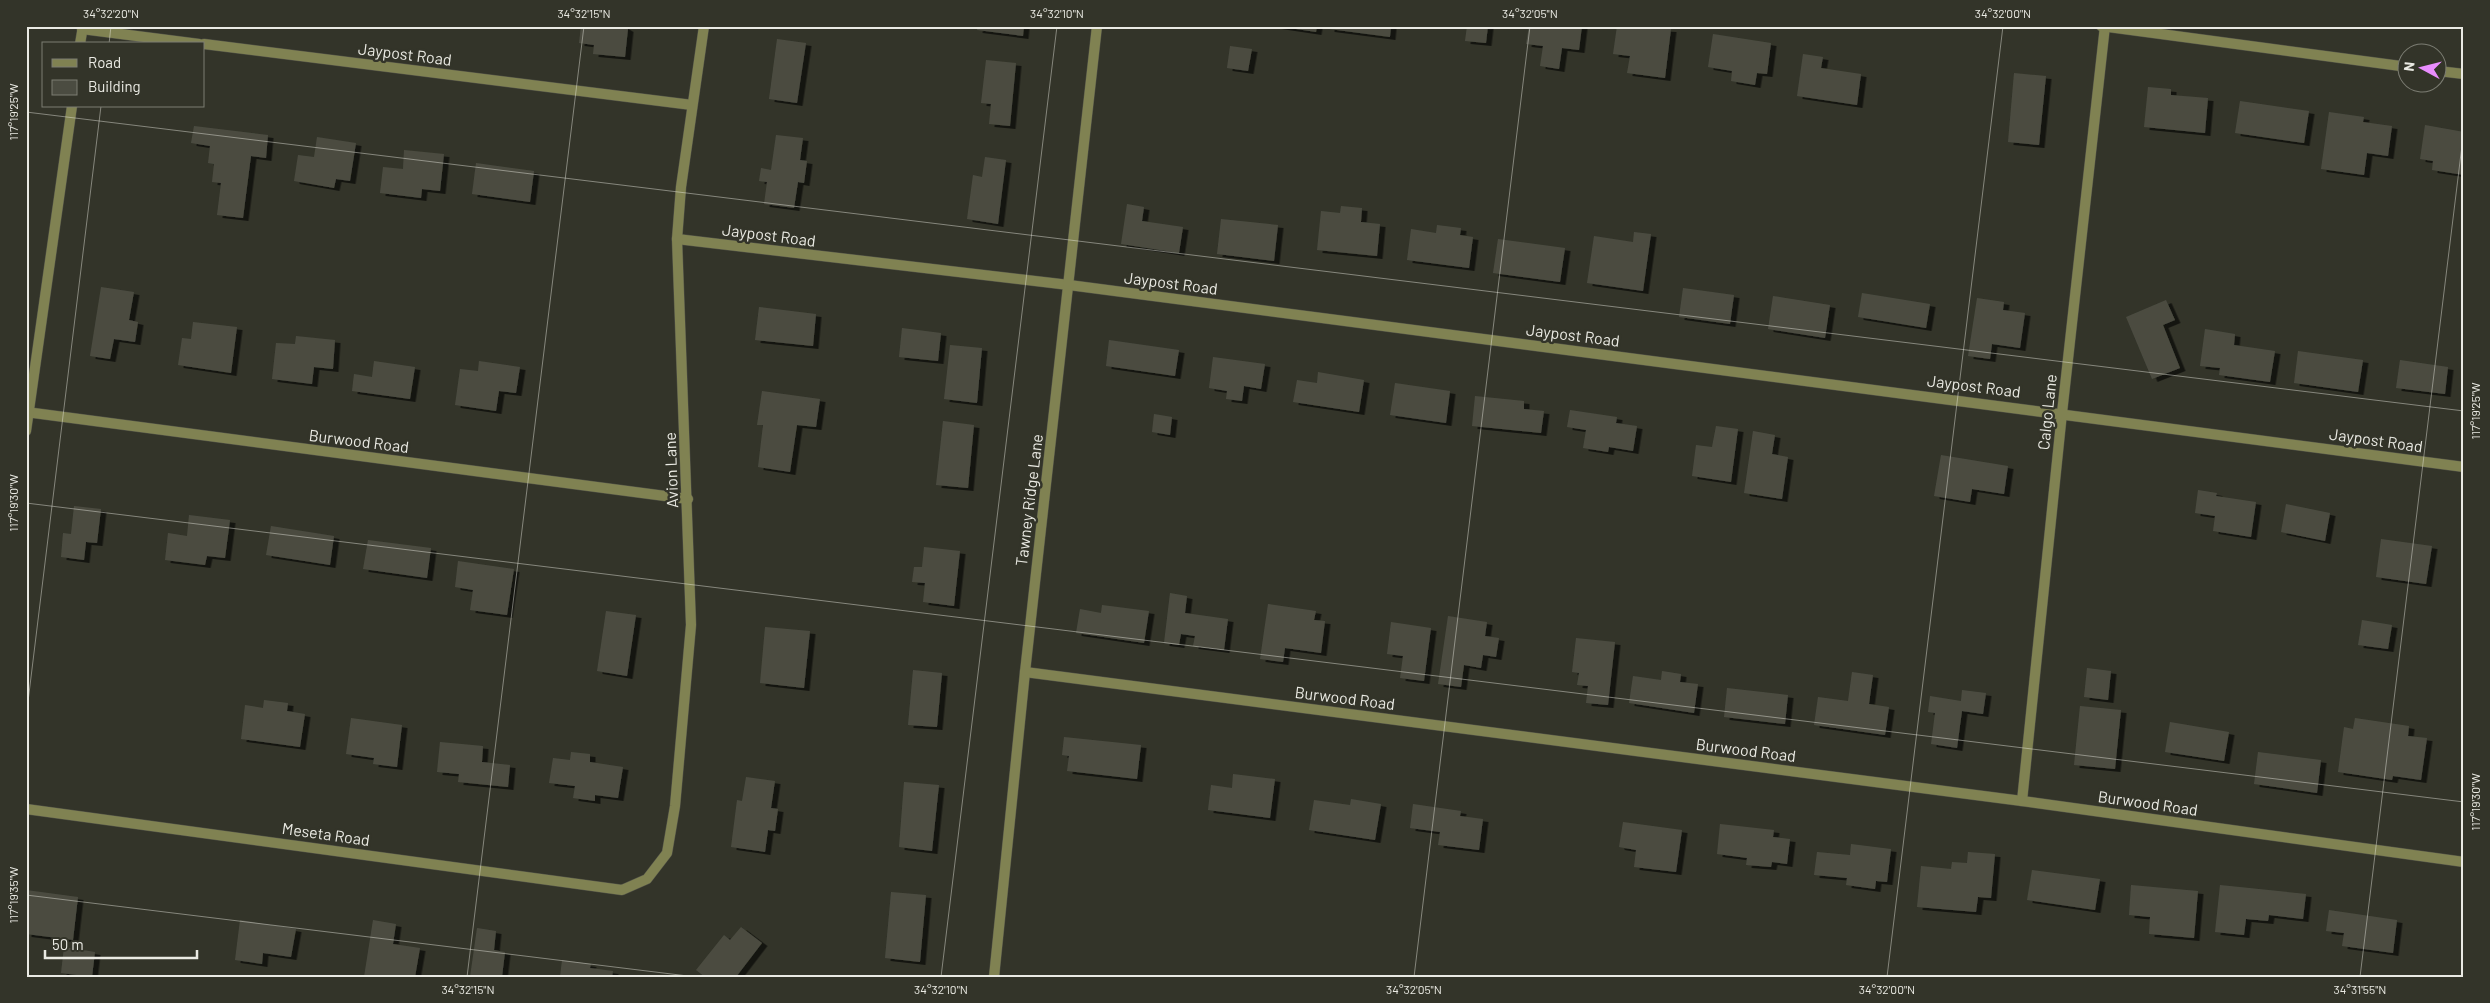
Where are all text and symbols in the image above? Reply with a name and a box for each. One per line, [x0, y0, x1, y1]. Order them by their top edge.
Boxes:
text: 34°32'20"N [83, 6, 139, 20]
text: 34°32'15"N [557, 6, 611, 20]
text: 34°32'10"N [1030, 6, 1084, 20]
text: 34°32'05"N [1502, 6, 1558, 20]
text: 34°32'00"N [1975, 6, 2031, 20]
street label: Jaypost Road [357, 38, 453, 69]
legend [42, 42, 205, 108]
north arrow [2398, 42, 2448, 92]
text: Road [88, 53, 121, 71]
text: N [2400, 61, 2418, 72]
text: Building [88, 77, 141, 95]
text: 117°19'25"W [6, 83, 20, 141]
street label: Jaypost Road [721, 219, 817, 250]
street label: Jaypost Road [1123, 267, 1219, 298]
street label: Jaypost Road [1525, 319, 1621, 350]
street label: Jaypost Road [1926, 370, 2022, 401]
street label: Calgo Lane [2033, 373, 2060, 451]
text: 117°19'25"W [2468, 382, 2482, 440]
street label: Jaypost Road [2328, 424, 2424, 455]
street label: Burwood Road [308, 425, 410, 456]
street label: Avion Lane [660, 432, 681, 508]
street label: Tawney Ridge Lane [1011, 433, 1046, 567]
text: 117°19'30"W [6, 474, 20, 532]
street label: Burwood Road [1294, 682, 1396, 713]
street label: Burwood Road [1695, 734, 1797, 765]
text: 117°19'30"W [2468, 773, 2482, 831]
street label: Burwood Road [2097, 786, 2199, 819]
street label: Meseta Road [281, 818, 371, 849]
text: 117°19'35"W [6, 866, 20, 923]
scale bar [45, 928, 198, 960]
text: 50 m [52, 935, 84, 953]
text: 34°32'15"N [441, 982, 495, 996]
text: 34°32'10"N [914, 982, 968, 996]
text: 34°32'05"N [1386, 982, 1442, 996]
text: 34°32'00"N [1859, 982, 1915, 996]
text: 34°31'55"N [2334, 982, 2386, 996]

